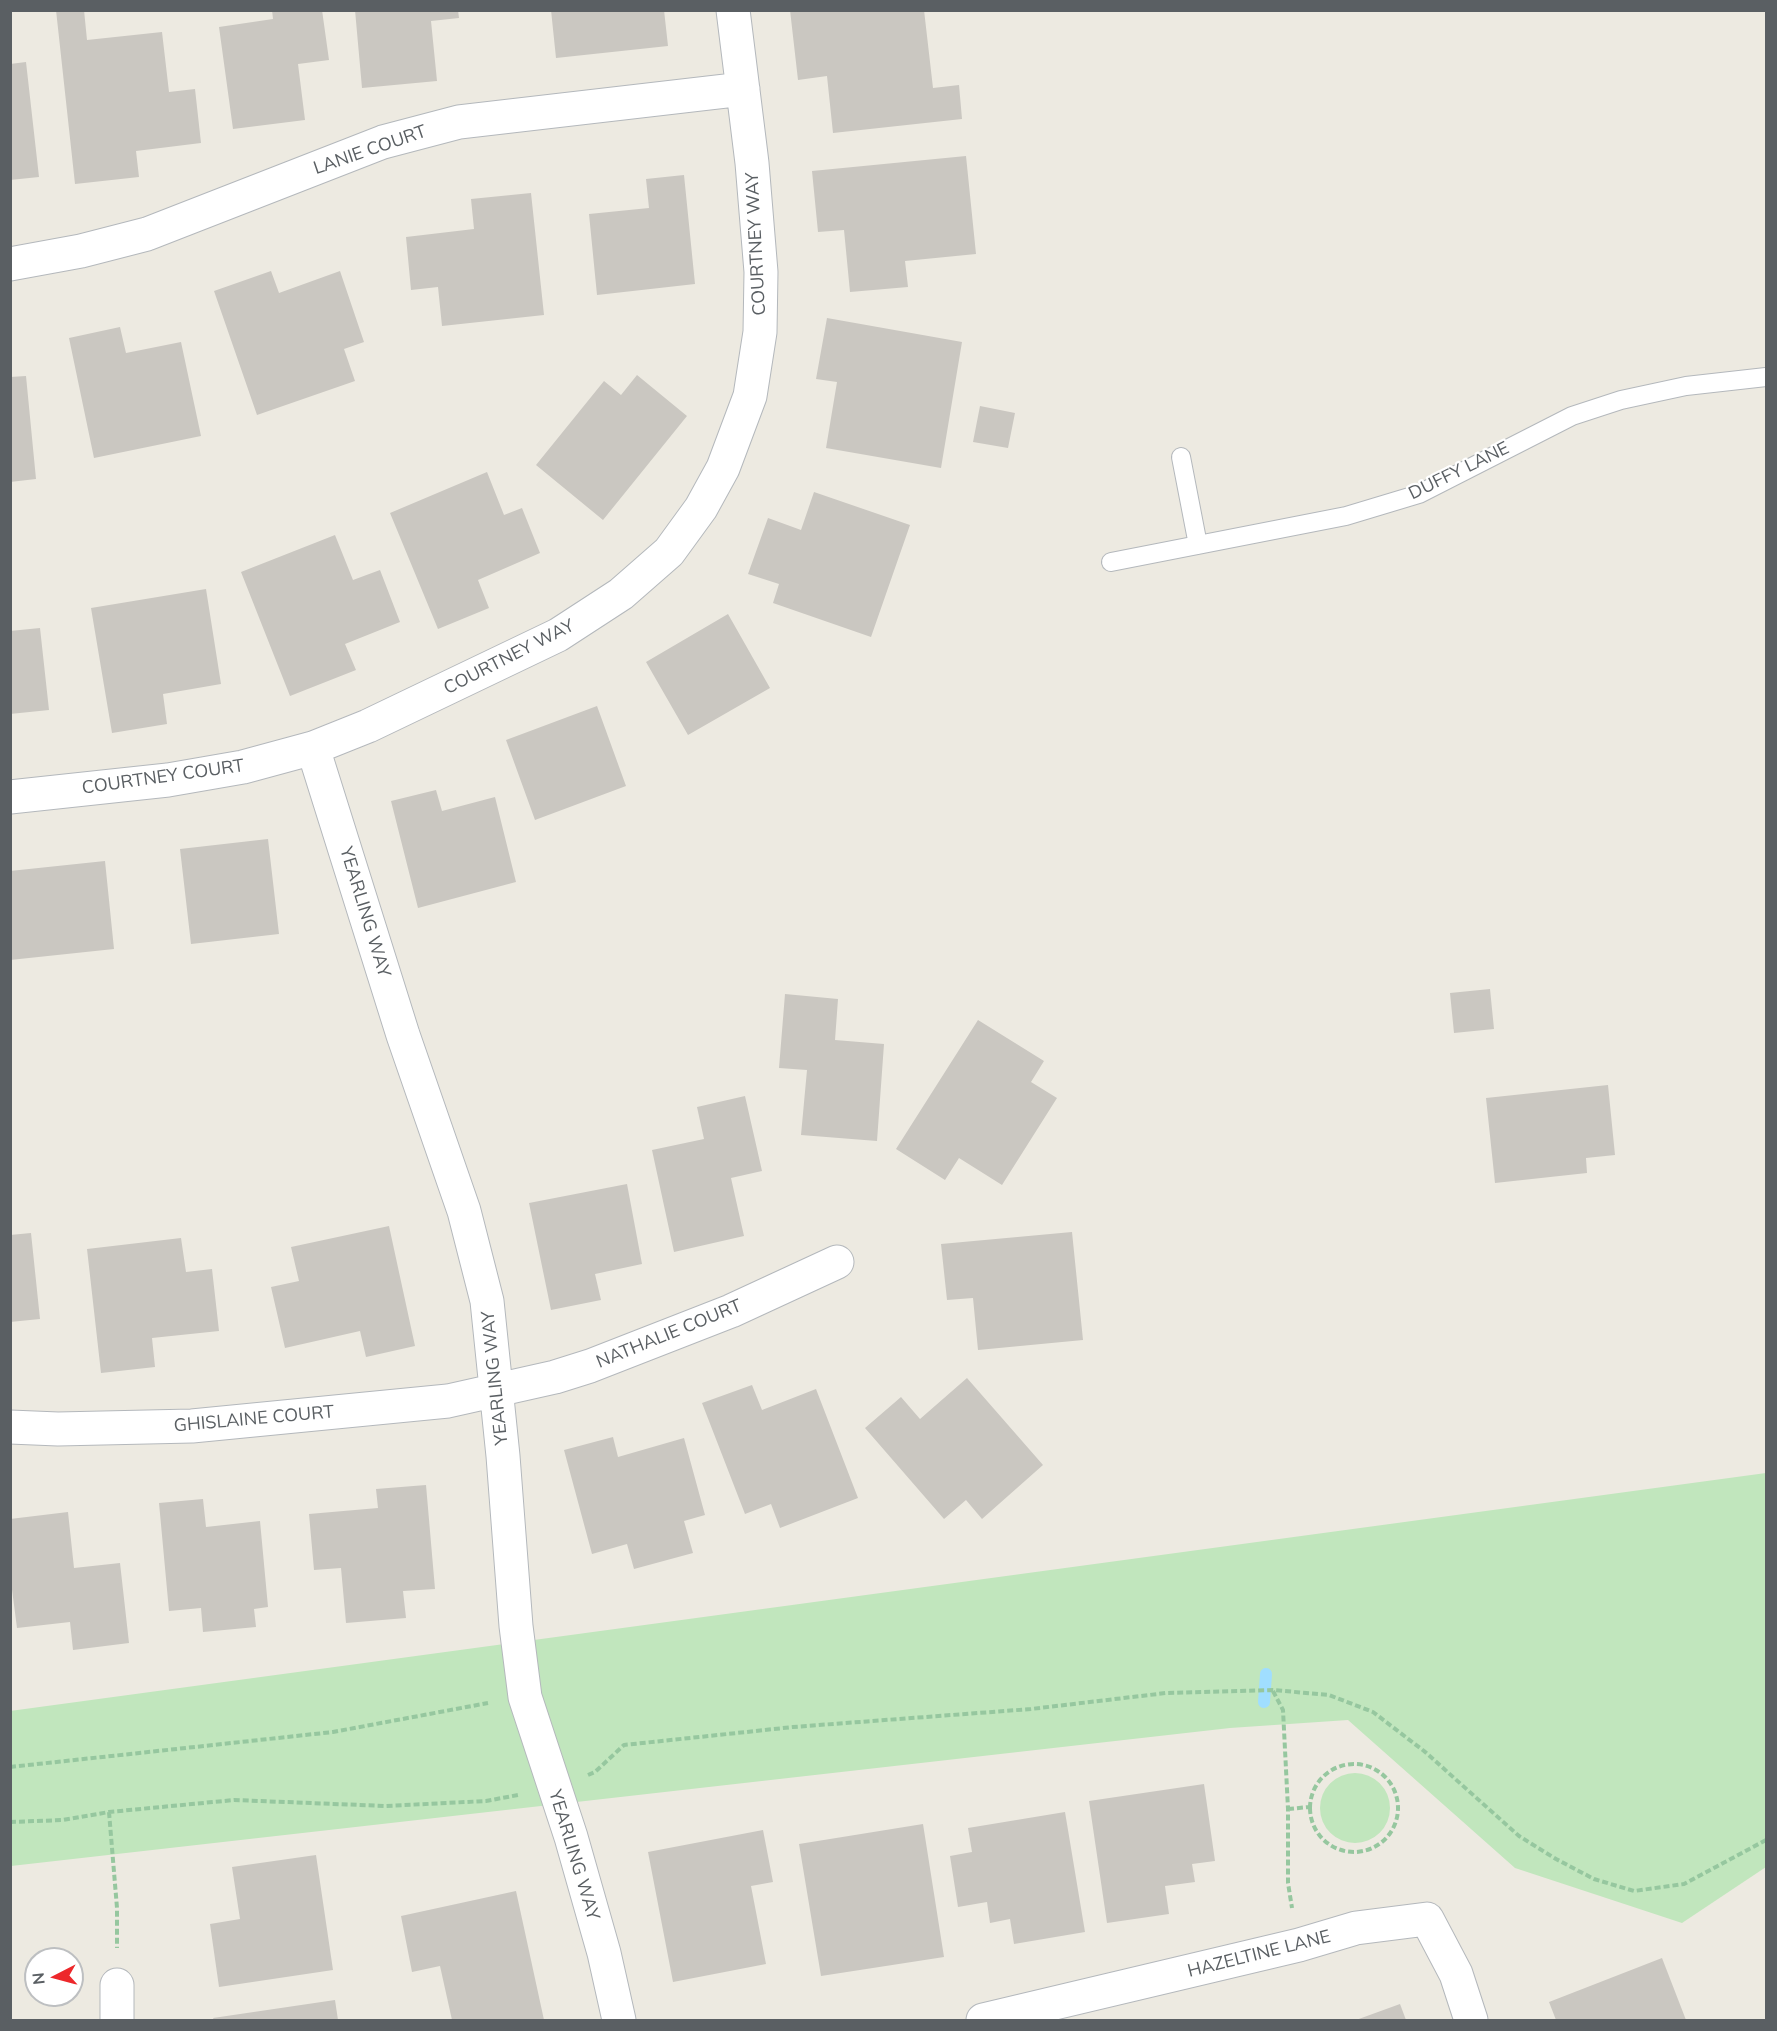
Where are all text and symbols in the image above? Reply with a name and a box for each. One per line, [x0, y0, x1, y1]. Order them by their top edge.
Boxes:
street label: LANIE COURT [311, 121, 429, 179]
street label: COURTNEY WAY [741, 172, 771, 316]
street label: DUFFY LANE [1405, 437, 1513, 505]
street label: COURTNEY WAY [440, 615, 578, 699]
street label: COURTNEY COURT [81, 755, 245, 799]
street label: YEARLING WAY [335, 844, 395, 980]
street label: NATHALIE COURT [593, 1295, 745, 1373]
street label: YEARLING WAY [477, 1310, 513, 1446]
street label: GHISLAINE COURT [173, 1401, 335, 1437]
street label: YEARLING WAY [544, 1787, 604, 1923]
street label: HAZELTINE LANE [1185, 1926, 1333, 1982]
north arrow [24, 1947, 84, 2007]
text: N [28, 1972, 49, 1986]

